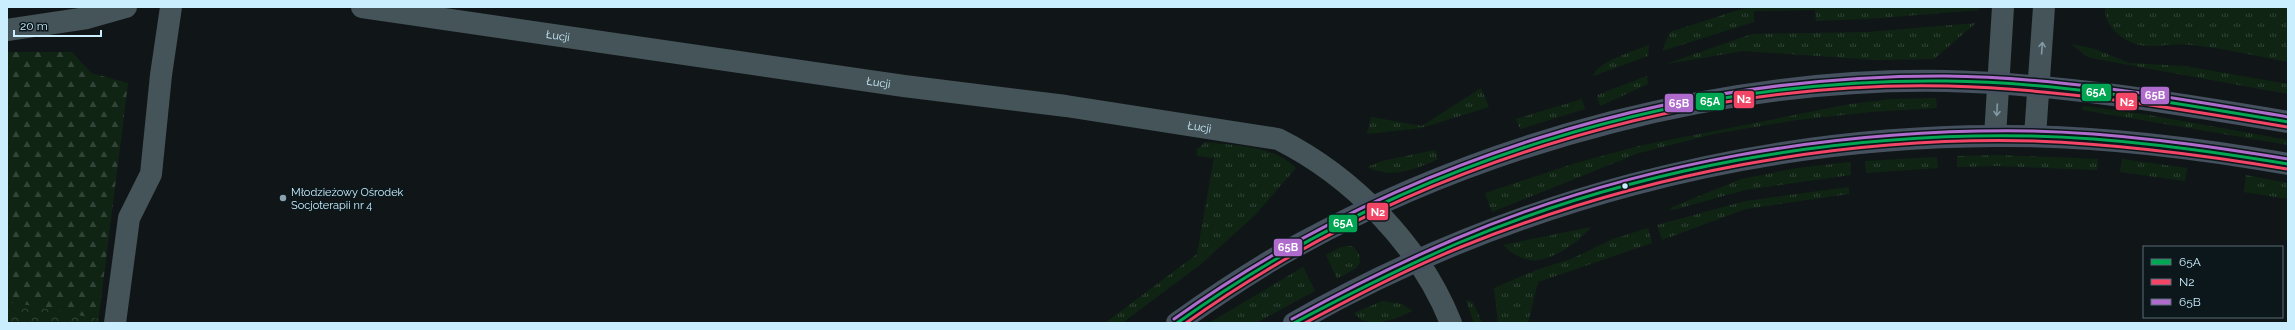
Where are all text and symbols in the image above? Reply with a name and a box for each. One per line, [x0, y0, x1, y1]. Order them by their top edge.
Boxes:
scale bar [14, 12, 101, 38]
text: 20 m [20, 19, 48, 33]
street label: Łucji [545, 28, 571, 44]
one-way arrow [2039, 42, 2046, 55]
street label: Łucji [866, 75, 891, 91]
line badge: 65A [2081, 83, 2112, 102]
text: 65A [2086, 86, 2107, 99]
line badge: 65B [2140, 86, 2170, 105]
text: 65B [2145, 89, 2166, 102]
line badge: N2 [1733, 90, 1755, 109]
line badge: 65A [1695, 92, 1725, 111]
line badge: N2 [2115, 92, 2138, 111]
line badge: 65B [1664, 93, 1694, 113]
text: N2 [1737, 93, 1751, 106]
text: 65A [1700, 95, 1721, 108]
text: N2 [2120, 96, 2134, 109]
text: 65B [1669, 97, 1690, 110]
one-way arrow [1993, 103, 2000, 116]
street label: Łucji [1187, 119, 1212, 136]
unlabelled marker [1620, 181, 1630, 191]
place label: Młodzieżowy Ośrodek Socjoterapii nr 4 [291, 186, 404, 212]
marker: Młodzieżowy Ośrodek Socjoterapii nr 4 [278, 193, 288, 203]
line badge: N2 [1366, 202, 1389, 221]
text: N2 [1371, 206, 1385, 219]
line badge: 65A [1328, 214, 1358, 233]
text: 65A [1333, 217, 1354, 230]
line badge: 65B [1273, 238, 1303, 257]
text: 65B [1278, 241, 1299, 254]
legend [2143, 246, 2283, 318]
text: 65A [2179, 255, 2201, 269]
text: N2 [2179, 275, 2195, 289]
text: 65B [2179, 295, 2201, 309]

